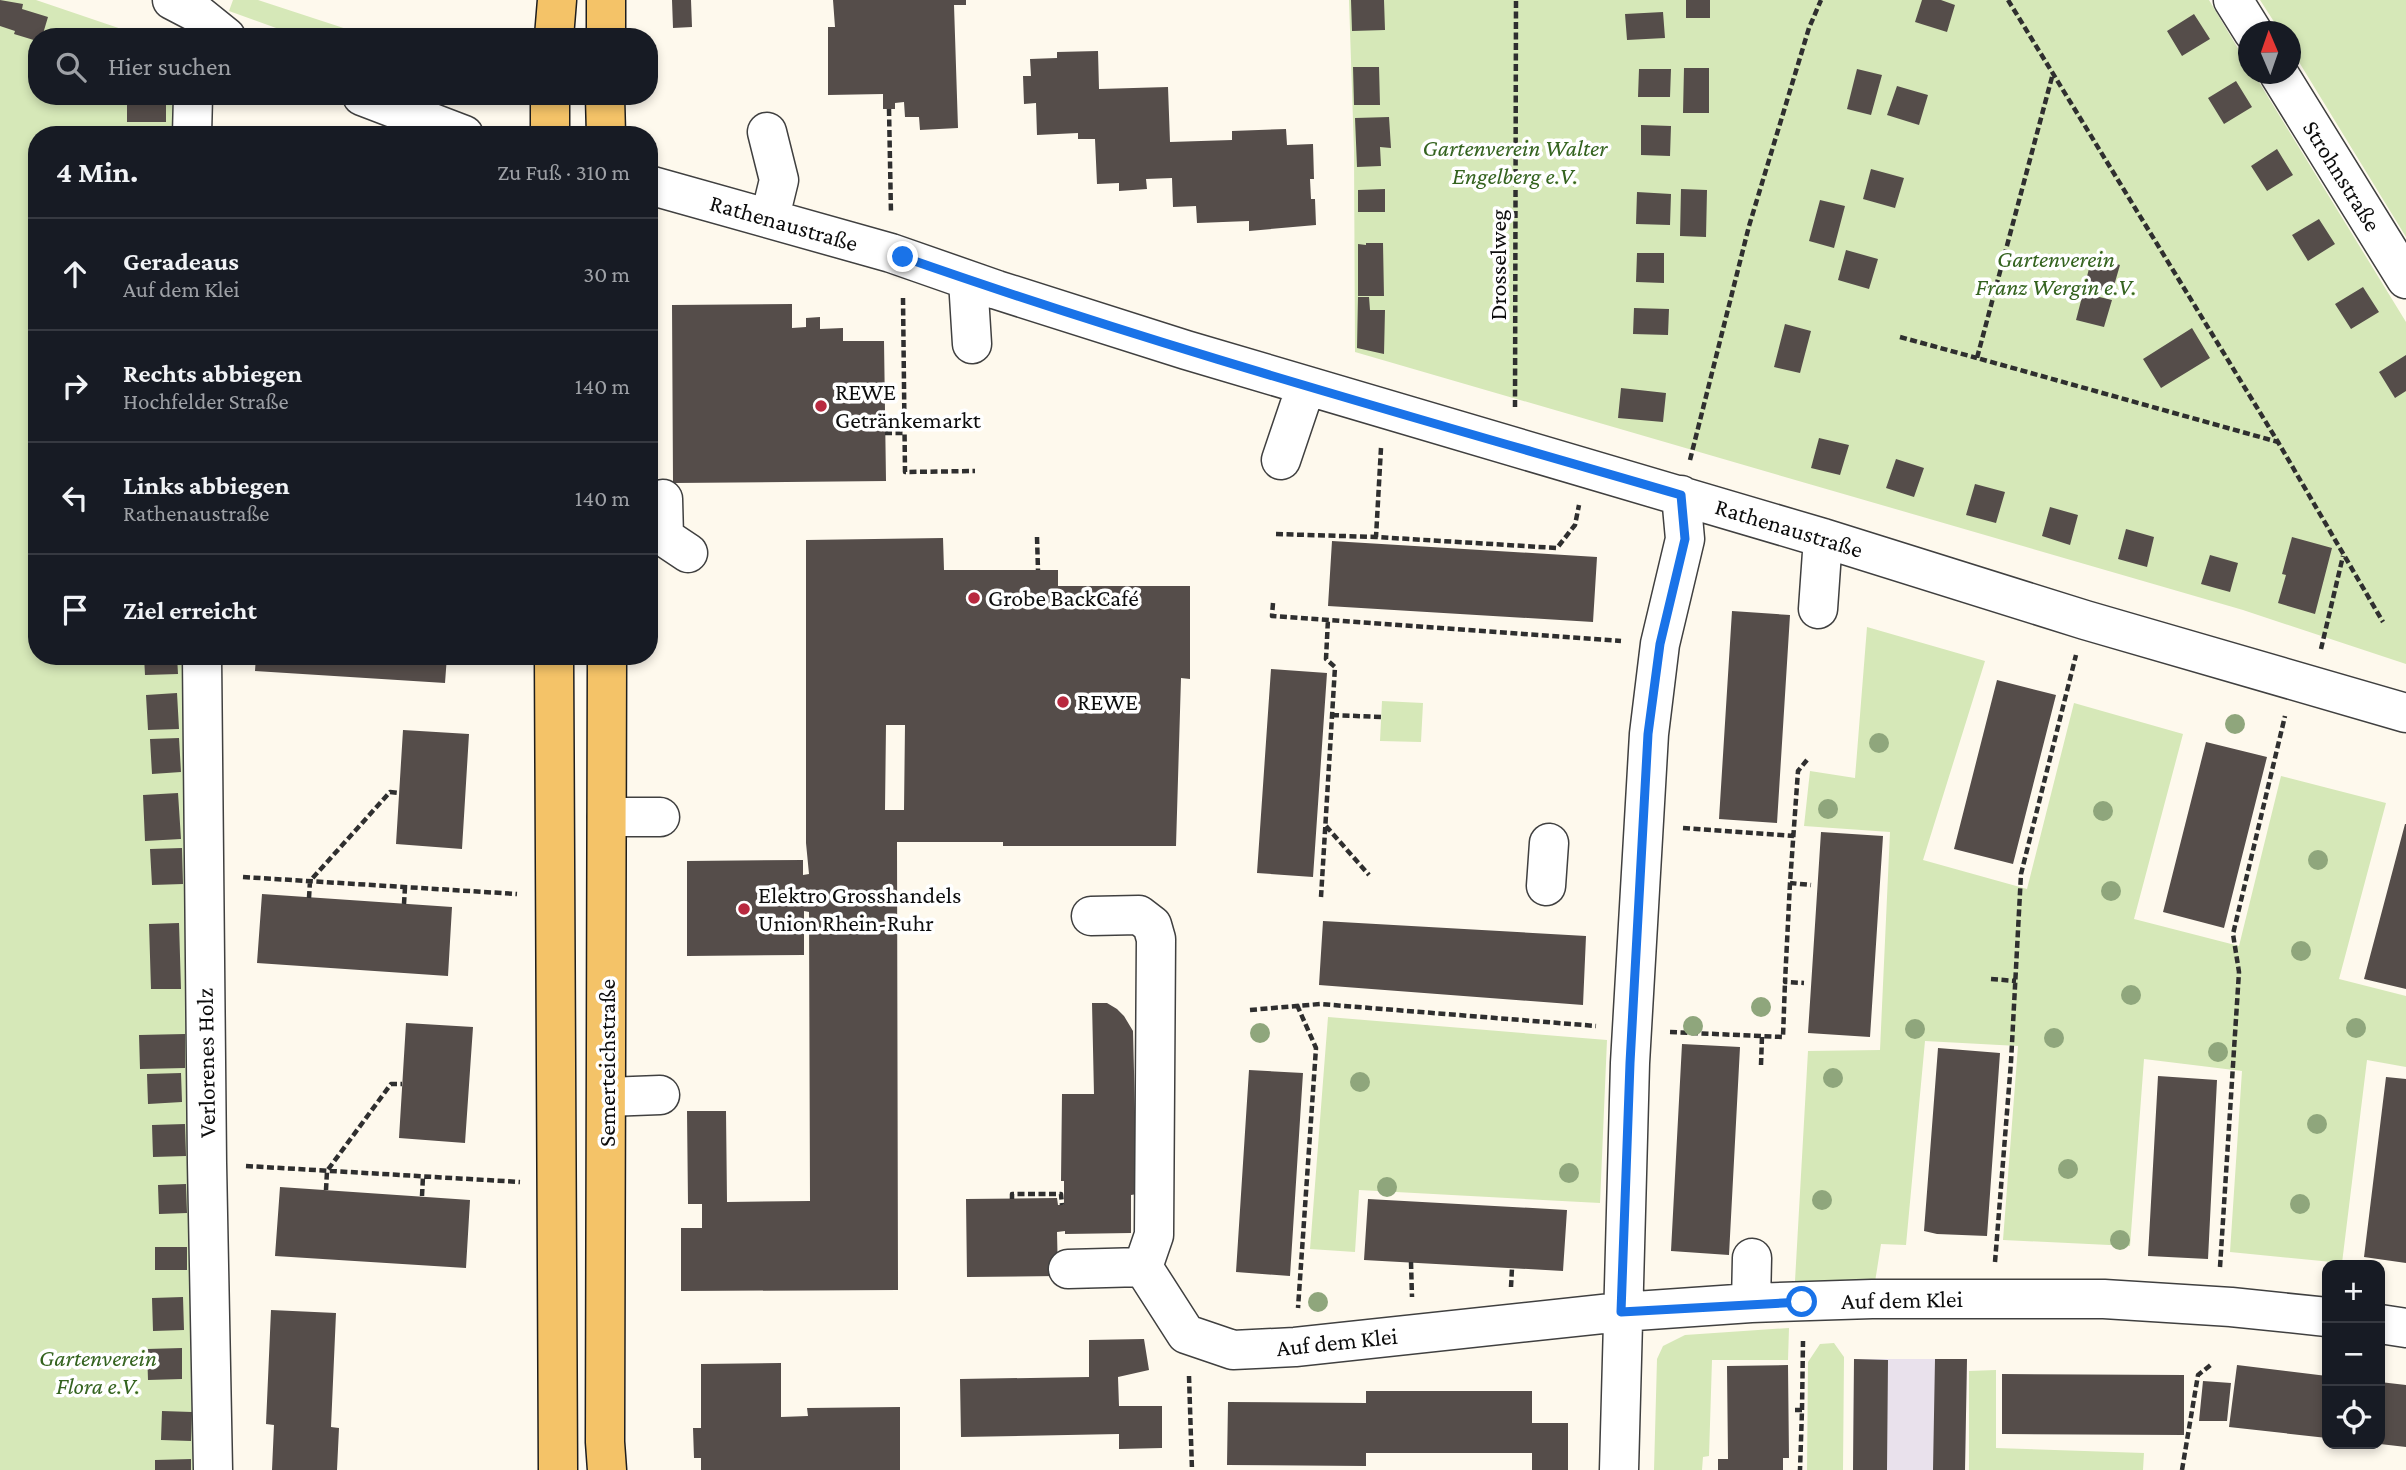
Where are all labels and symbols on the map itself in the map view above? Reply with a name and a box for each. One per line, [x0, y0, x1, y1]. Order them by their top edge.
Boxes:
north arrow [2238, 21, 2301, 84]
street label: Strohnstraße [2298, 115, 2387, 236]
park label: Gartenverein Walter Engelberg e.V. [1423, 134, 1608, 189]
street label: Rathenaustraße [707, 188, 861, 257]
street label: Drosselweg [1484, 209, 1511, 321]
route end [887, 241, 918, 272]
park label: Gartenverein Franz Wergin e.V. [1975, 245, 2137, 300]
place label: REWE Getränkemarkt [835, 378, 982, 433]
marker: REWE Getränkemarkt [813, 398, 829, 414]
street label: Rathenaustraße [1712, 492, 1866, 563]
place label: Grobe BackCafé [988, 584, 1139, 611]
marker: Grobe BackCafé [966, 590, 982, 606]
place label: REWE [1077, 688, 1138, 715]
marker: REWE [1055, 694, 1071, 710]
place label: Elektro Grosshandels Union Rhein-Ruhr [758, 881, 961, 936]
marker: Elektro Grosshandels Union Rhein-Ruhr [736, 901, 752, 917]
street label: Semerteichstraße [593, 979, 620, 1147]
street label: Verlorenes Holz [191, 988, 220, 1138]
street label: Auf dem Klei [1841, 1285, 1963, 1314]
route start [1786, 1286, 1817, 1317]
street label: Auf dem Klei [1275, 1322, 1399, 1361]
park label: Gartenverein Flora e.V. [39, 1344, 157, 1399]

